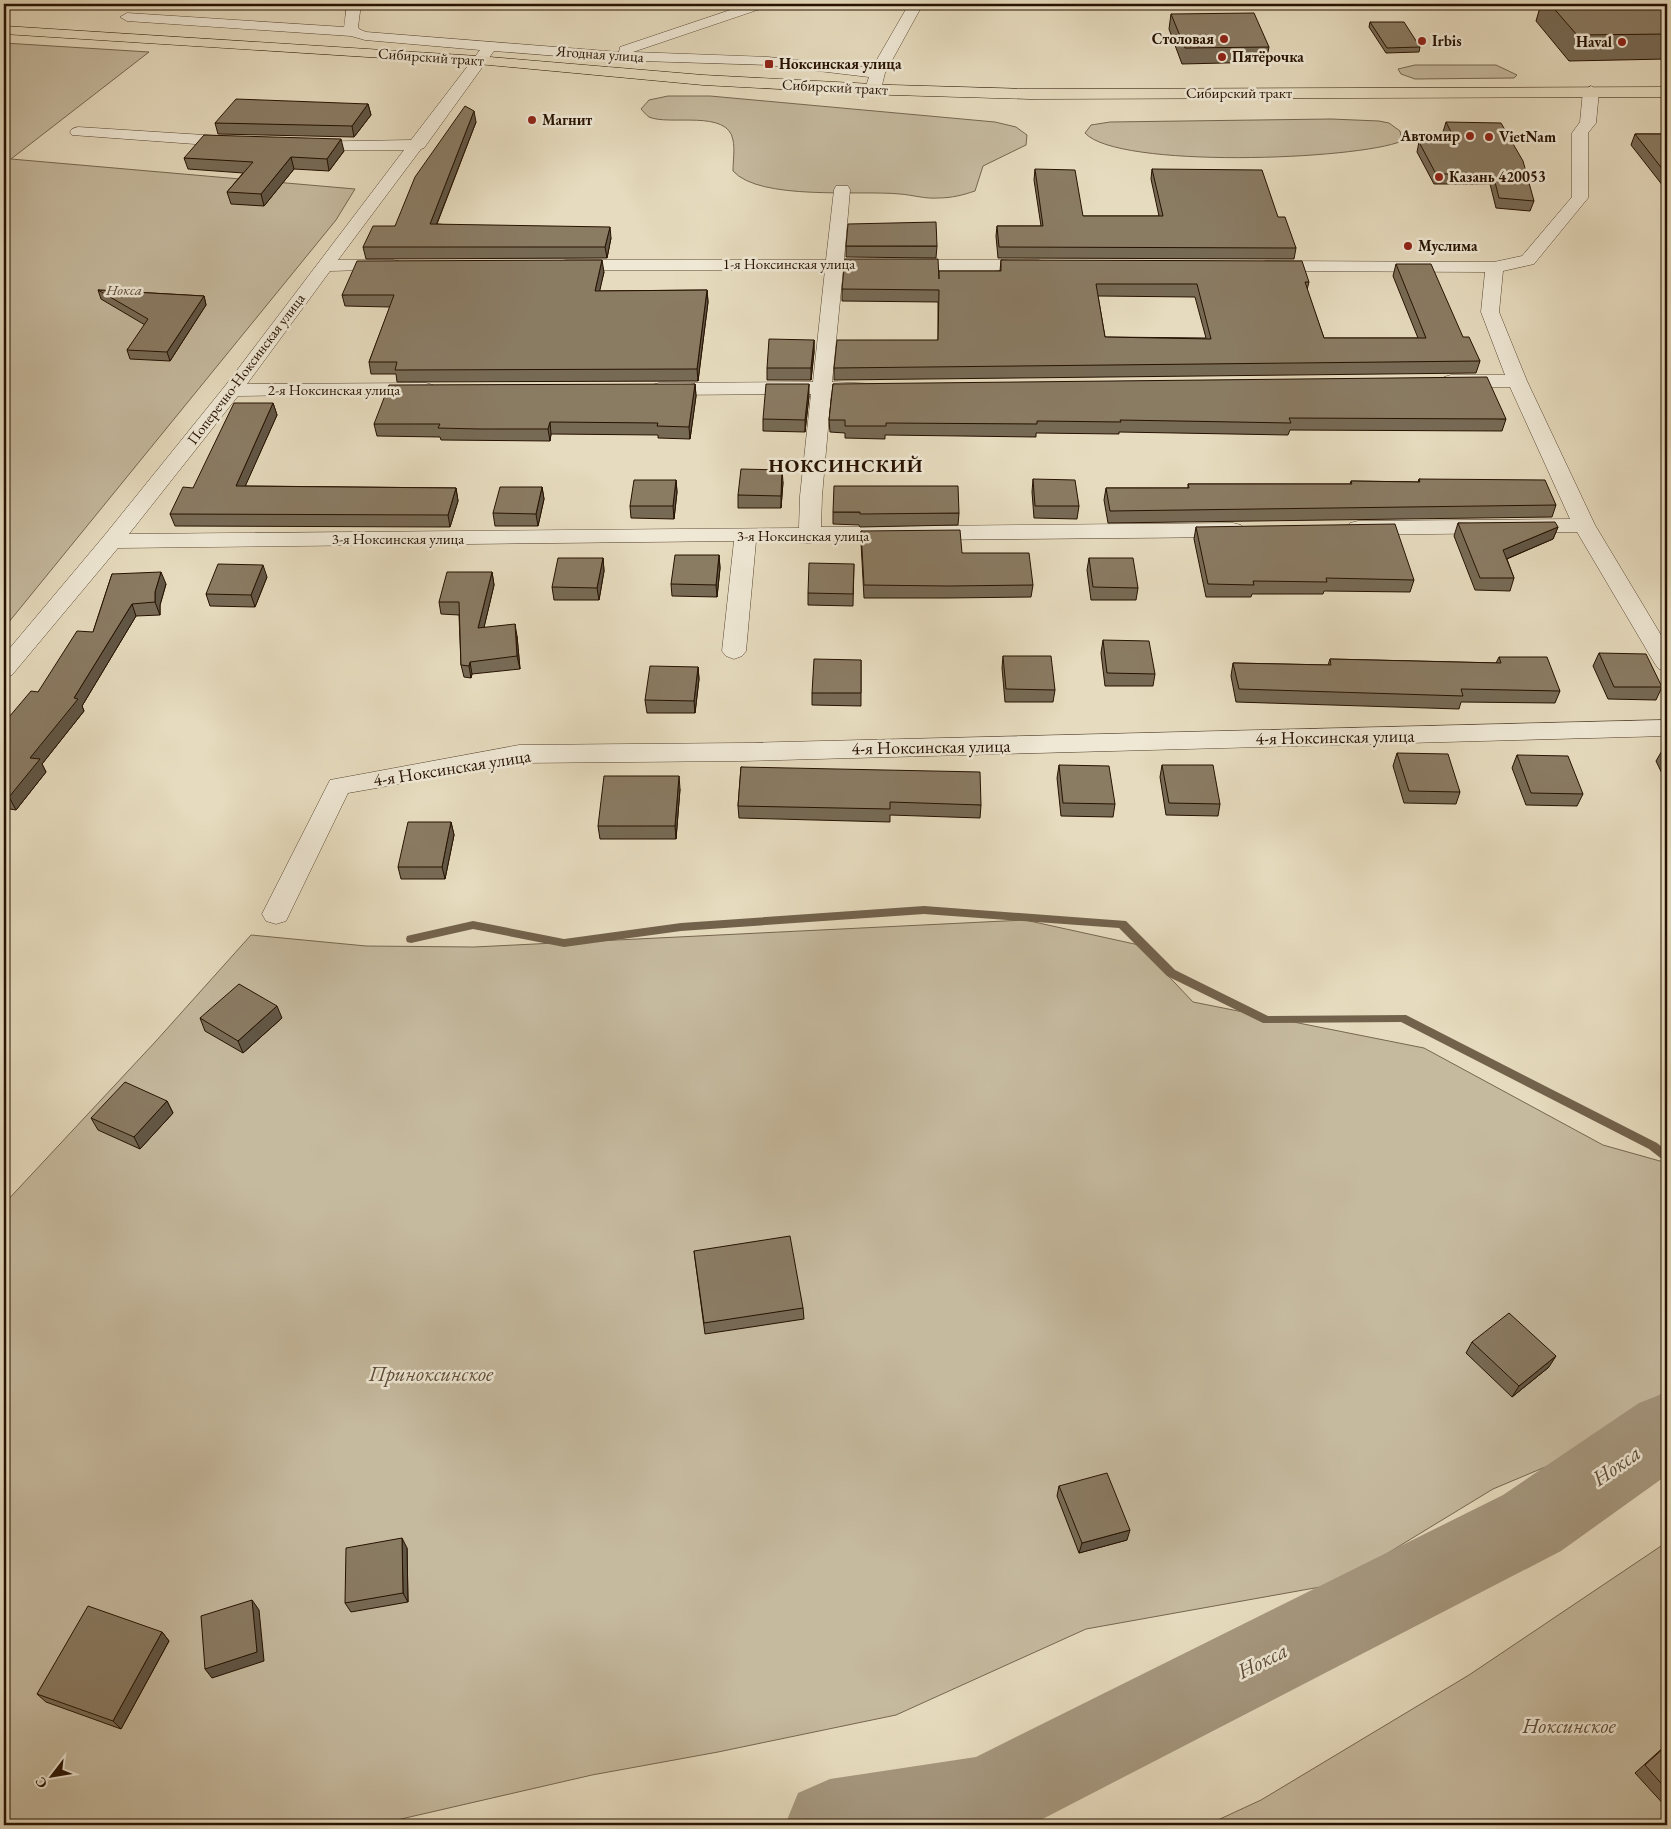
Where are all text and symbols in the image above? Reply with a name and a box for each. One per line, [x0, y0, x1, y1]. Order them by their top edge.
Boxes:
place label: Столовая [1152, 29, 1214, 48]
place label: Irbis [1432, 31, 1462, 50]
place label: Haval [1576, 32, 1613, 51]
marker: Столовая [1218, 33, 1230, 45]
marker: Irbis [1416, 35, 1428, 47]
marker: Haval [1616, 36, 1628, 48]
street label: Ягодная улица [555, 41, 644, 66]
street label: Сибирский тракт [377, 43, 485, 70]
place label: Пятёрочка [1232, 47, 1304, 66]
marker: Пятёрочка [1216, 51, 1228, 63]
place label: Ноксинская улица [779, 54, 902, 73]
marker: Ноксинская улица [763, 58, 775, 70]
street label: Сибирский тракт [782, 74, 889, 99]
street label: Сибирский тракт [1186, 83, 1292, 102]
place label: Магнит [542, 110, 592, 129]
marker: Магнит [526, 114, 538, 126]
place label: Автомир [1400, 126, 1460, 145]
place label: VietNam [1499, 127, 1556, 146]
marker: Автомир [1464, 130, 1476, 142]
marker: VietNam [1483, 131, 1495, 143]
place label: Казань 420053 [1449, 167, 1546, 186]
marker: Казань 420053 [1433, 171, 1445, 183]
place label: Муслима [1418, 236, 1478, 255]
marker: Муслима [1402, 240, 1414, 252]
street label: 1-я Ноксинская улица [723, 254, 855, 273]
park label: Нокса [105, 280, 142, 299]
street label: Поперечно-Ноксинская улица [182, 289, 309, 448]
street label: 2-я Ноксинская улица [268, 380, 400, 399]
district label: НОКСИНСКИЙ [768, 453, 924, 478]
street label: 3-я Ноксинская улица [737, 526, 869, 545]
street label: 3-я Ноксинская улица [332, 529, 464, 548]
street label: 4-я Ноксинская улица [1255, 724, 1416, 749]
street label: 4-я Ноксинская улица [851, 734, 1012, 759]
street label: 4-я Ноксинская улица [372, 744, 533, 791]
park label: Приноксинское [368, 1360, 494, 1387]
water label: Нокса [1585, 1438, 1646, 1493]
water label: Нокса [1231, 1635, 1292, 1686]
park label: Ноксинское [1521, 1712, 1616, 1739]
north arrow [28, 1752, 78, 1802]
text: С [31, 1774, 51, 1792]

